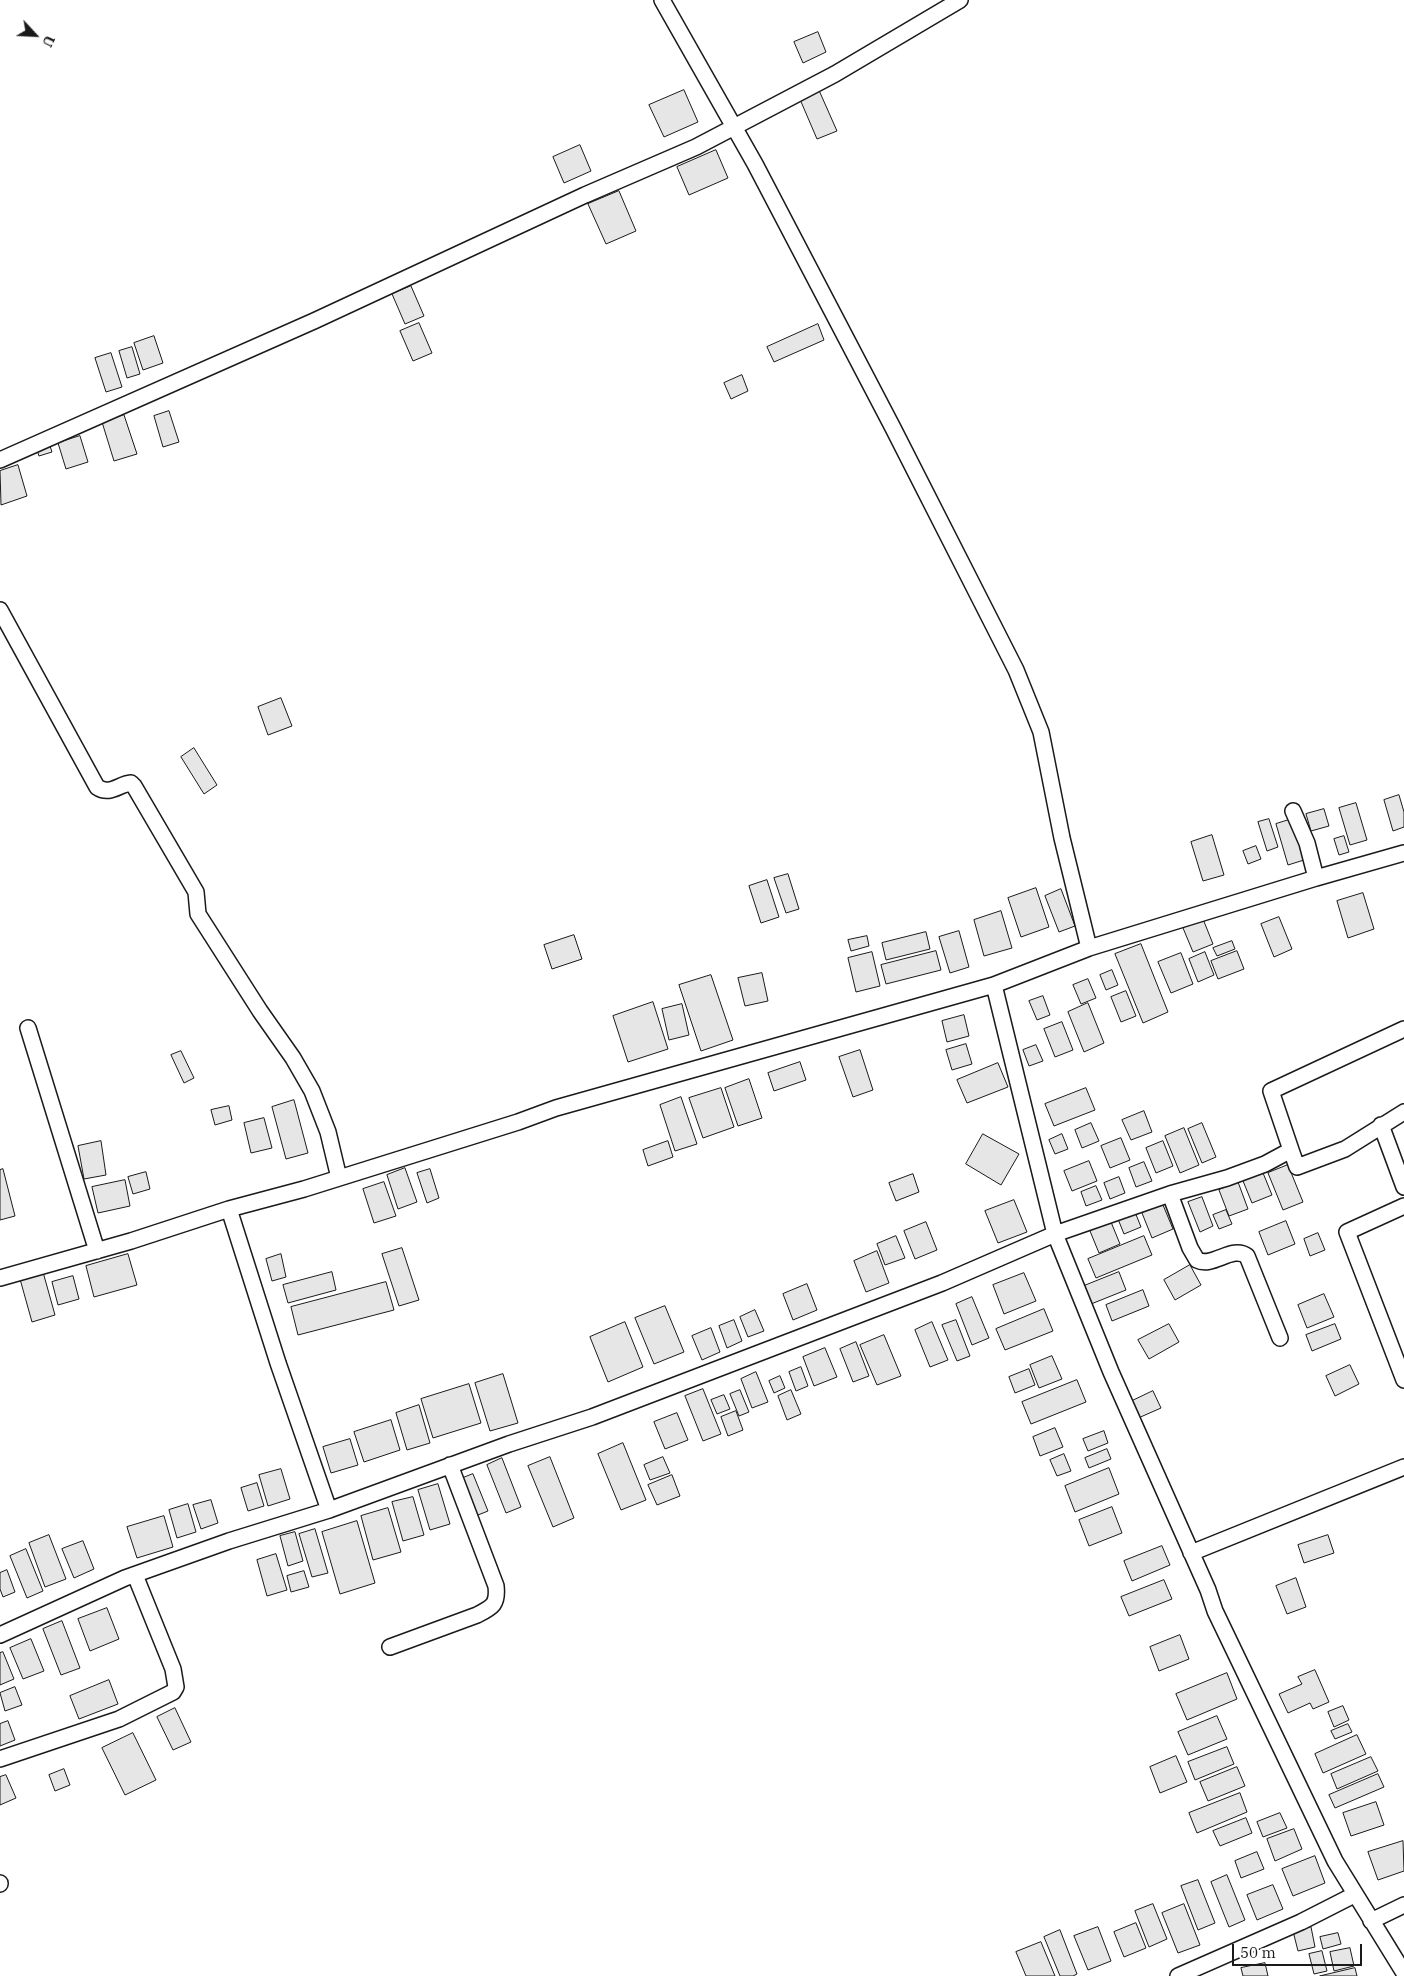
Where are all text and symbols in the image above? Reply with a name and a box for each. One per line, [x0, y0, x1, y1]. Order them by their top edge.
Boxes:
north arrow [10, 10, 60, 60]
text: U [38, 33, 59, 50]
scale bar [1234, 1934, 1364, 1966]
text: 50 m [1240, 1943, 1276, 1962]

